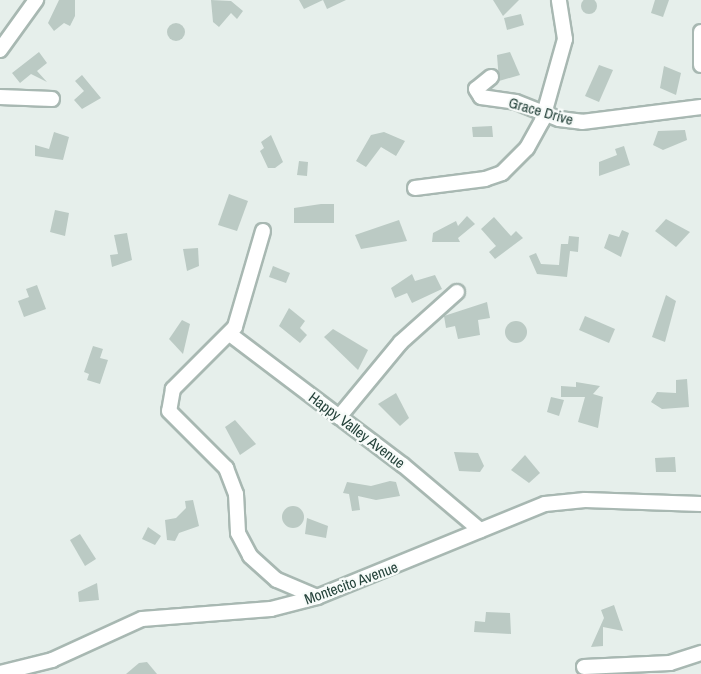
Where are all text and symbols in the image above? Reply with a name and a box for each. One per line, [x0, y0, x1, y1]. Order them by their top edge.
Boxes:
street label: Grace Drive [507, 93, 575, 129]
street label: Happy Valley Avenue [305, 388, 409, 472]
street label: Montecito Avenue [301, 558, 401, 608]

